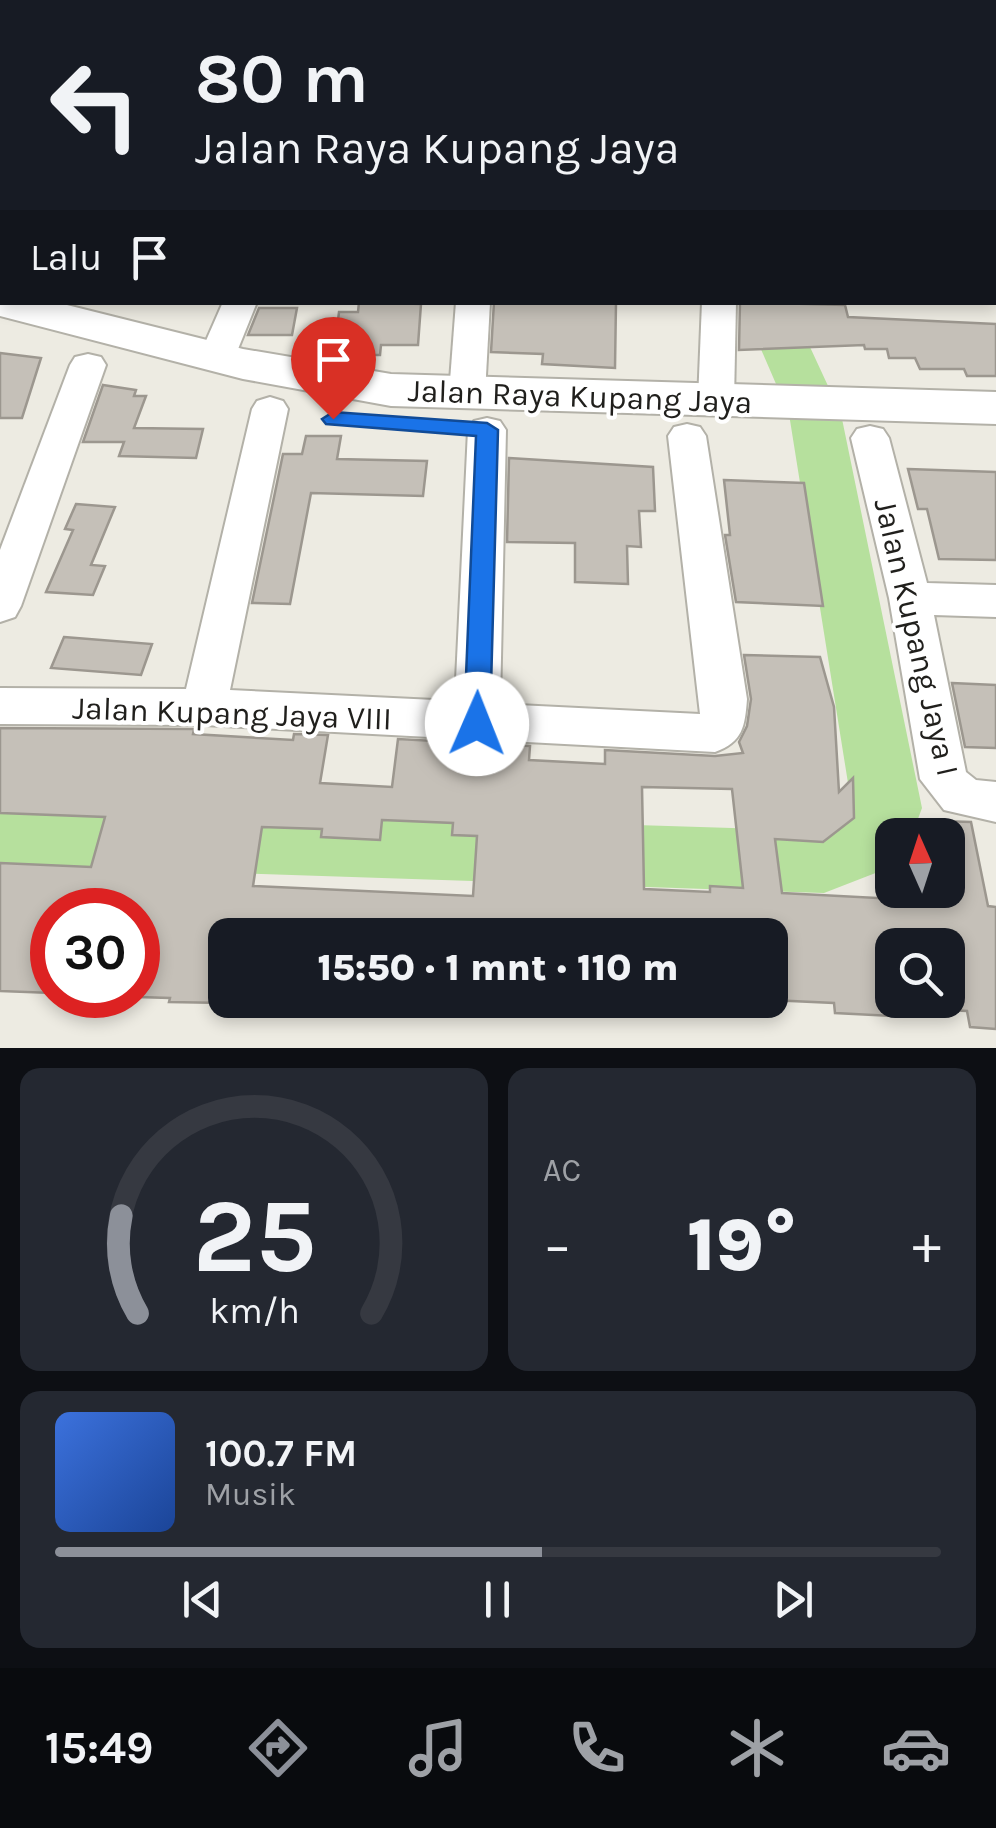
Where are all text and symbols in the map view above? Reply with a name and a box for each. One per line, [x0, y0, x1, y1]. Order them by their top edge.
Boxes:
text: 80 m [195, 38, 369, 120]
icon: left [30, 40, 160, 170]
text: Jalan Raya Kupang Jaya [195, 122, 679, 174]
icon: arrive [122, 230, 177, 285]
text: Lalu [30, 235, 102, 280]
pin [291, 317, 376, 420]
icon: arrive [306, 332, 361, 387]
street label: Jalan Raya Kupang Jaya [407, 372, 753, 421]
street label: Jalan Kupang Jaya I [867, 495, 966, 780]
position arrow [425, 672, 529, 776]
street label: Jalan Kupang Jaya VIII [72, 689, 392, 738]
north arrow [875, 818, 965, 908]
map controls [875, 818, 965, 1018]
speed limit sign: 30 [30, 888, 160, 1018]
button: search [875, 928, 965, 1018]
text: 15:50 · 1 mnt · 110 m [317, 945, 679, 990]
text: AC [543, 1152, 581, 1189]
text: 25 [192, 1176, 316, 1297]
text: 19° [687, 1201, 797, 1289]
text: − [543, 1213, 572, 1277]
text: + [912, 1213, 941, 1277]
text: km/h [209, 1290, 299, 1332]
text: 100.7 FM [205, 1431, 357, 1476]
text: Musik [205, 1476, 296, 1513]
icon: previous [175, 1572, 230, 1627]
icon: pause [470, 1572, 525, 1627]
icon: next [766, 1572, 821, 1627]
icon: directions [243, 1713, 313, 1783]
icon: music [403, 1713, 473, 1783]
icon: phone [562, 1713, 632, 1783]
icon: climate [722, 1713, 792, 1783]
icon: car [881, 1713, 951, 1783]
text: 15:49 [45, 1722, 153, 1774]

